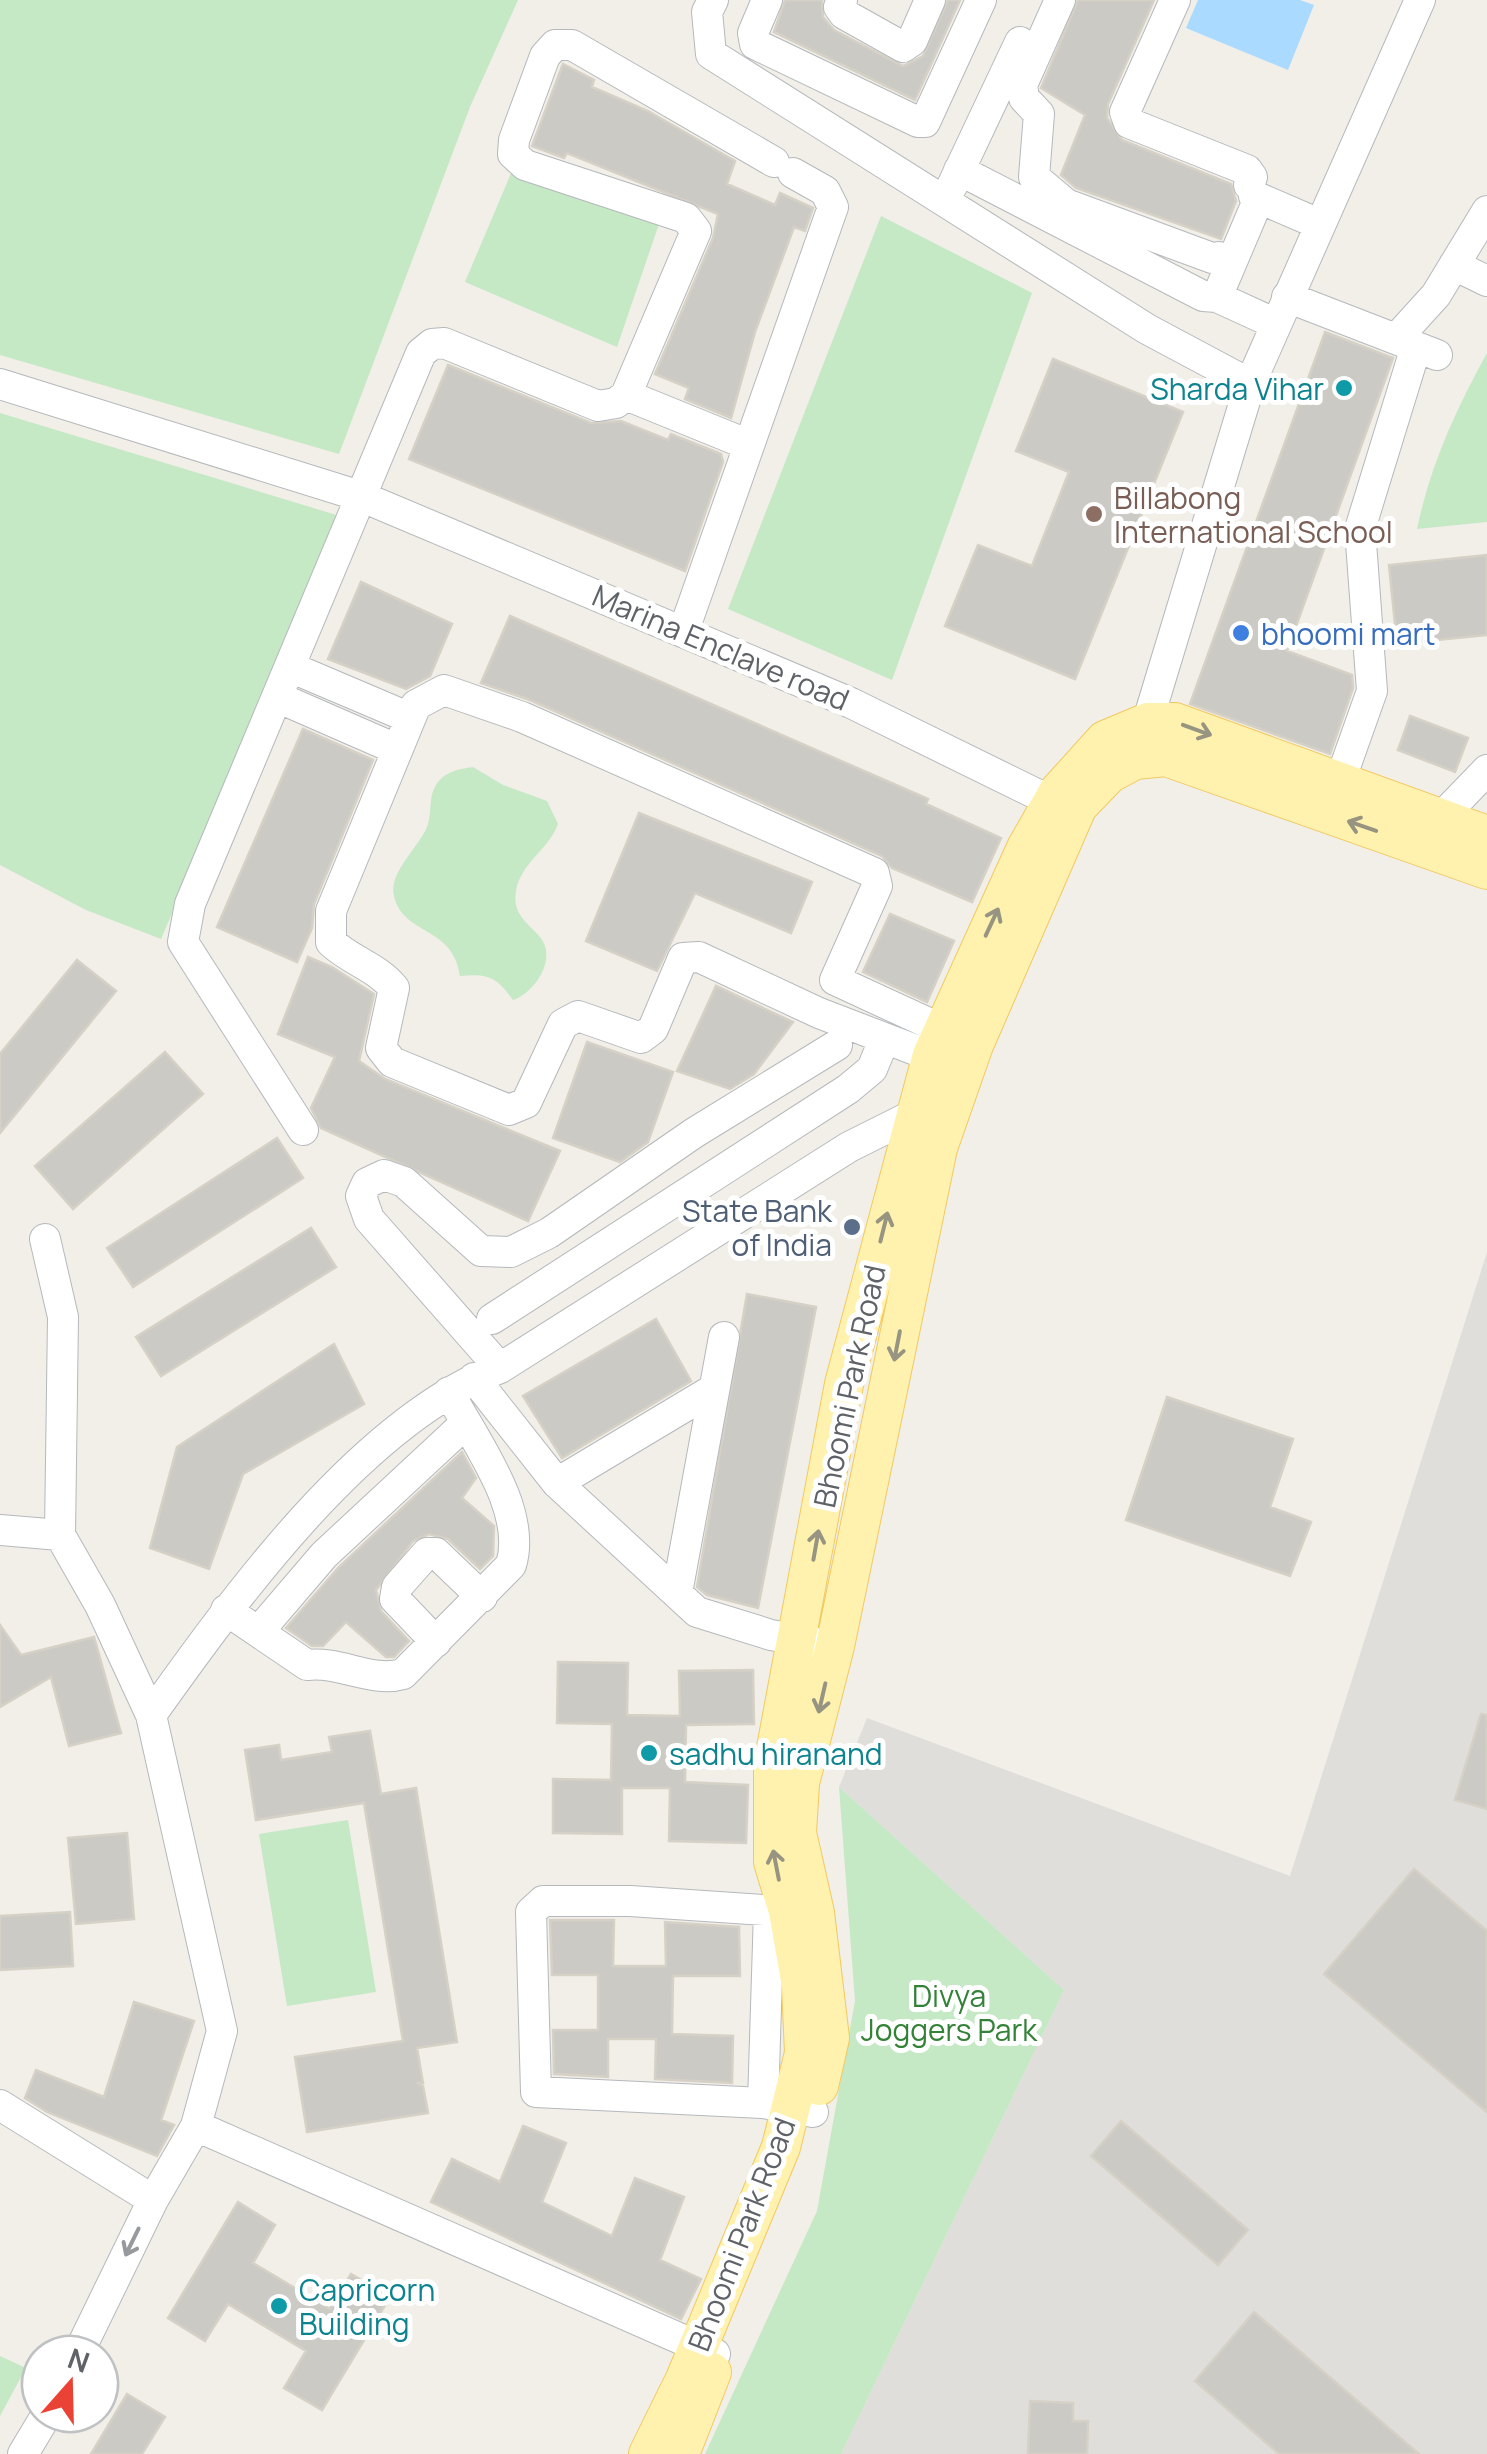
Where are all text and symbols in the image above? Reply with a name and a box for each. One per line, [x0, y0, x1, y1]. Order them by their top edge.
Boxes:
place label: Sharda Vihar [1150, 368, 1324, 409]
marker: Sharda Vihar [1333, 377, 1355, 399]
place label: Billabong International School [1114, 477, 1393, 552]
marker: Billabong International School [1083, 503, 1105, 525]
street label: Marina Enclave road [586, 574, 856, 720]
place label: bhoomi mart [1261, 613, 1435, 654]
marker: bhoomi mart [1230, 622, 1252, 644]
one-way arrow [1181, 722, 1212, 740]
one-way arrow [1347, 816, 1378, 834]
one-way arrow [984, 907, 1002, 938]
place label: State Bank of India [682, 1190, 833, 1265]
one-way arrow [876, 1212, 894, 1244]
marker: State Bank of India [841, 1216, 863, 1238]
street label: Bhoomi Park Road [803, 1261, 895, 1511]
one-way arrow [887, 1329, 906, 1361]
one-way arrow [807, 1529, 826, 1561]
one-way arrow [812, 1681, 830, 1713]
place label: sadhu hiranand [669, 1733, 883, 1774]
marker: sadhu hiranand [638, 1742, 660, 1764]
one-way arrow [766, 1849, 785, 1882]
park label: Divya Joggers Park [861, 1975, 1038, 2050]
street label: Bhoomi Park Road [678, 2111, 804, 2357]
one-way arrow [122, 2227, 141, 2257]
place label: Capricorn Building [299, 2269, 435, 2344]
marker: Capricorn Building [268, 2295, 290, 2317]
north arrow [20, 2334, 120, 2434]
text: N [63, 2338, 95, 2381]

